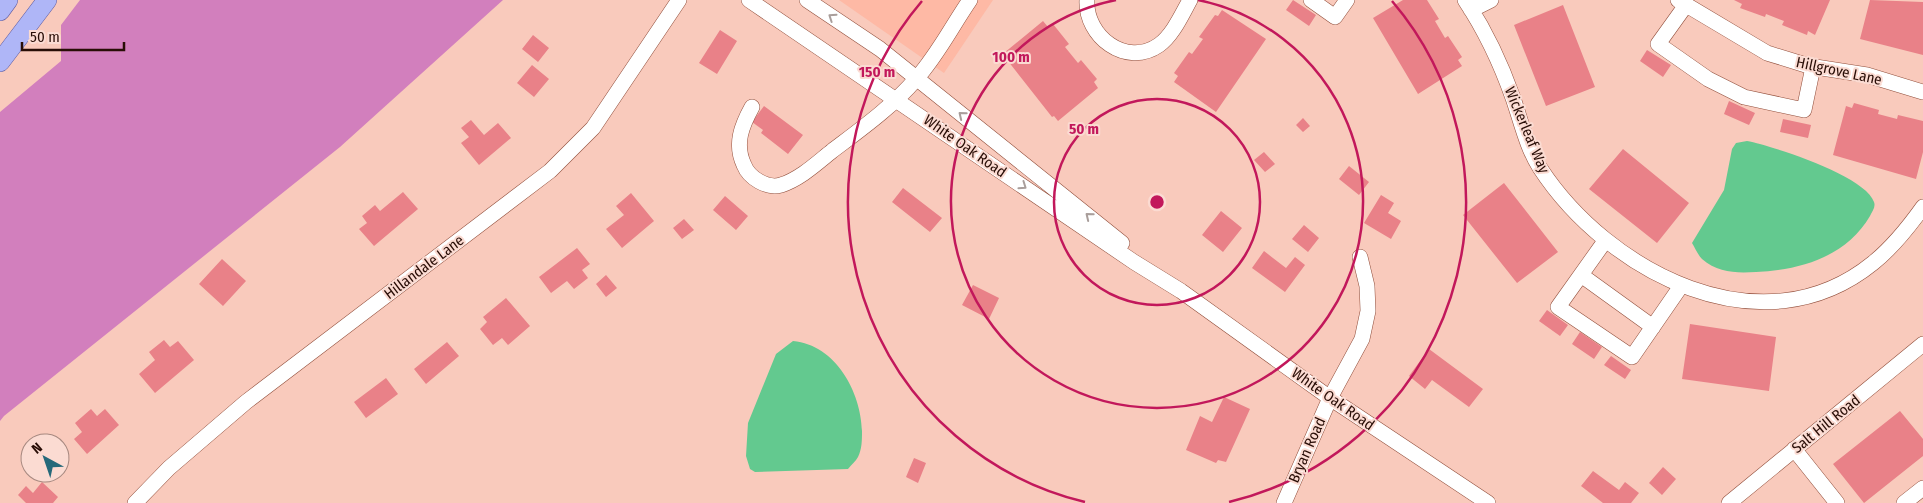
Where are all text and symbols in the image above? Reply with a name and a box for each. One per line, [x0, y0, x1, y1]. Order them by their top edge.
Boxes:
one-way arrow [828, 14, 838, 23]
scale bar [22, 20, 125, 52]
text: 50 m [30, 28, 60, 46]
text: 100 m [992, 48, 1030, 66]
street label: Hillgrove Lane [1794, 53, 1884, 89]
text: 150 m [859, 63, 895, 81]
street label: Wickerleaf Way [1501, 84, 1553, 176]
street label: White Oak Road [920, 111, 1010, 181]
one-way arrow [959, 112, 968, 120]
text: 50 m [1069, 120, 1099, 138]
one-way arrow [1017, 180, 1027, 189]
centre of rings [1148, 193, 1166, 211]
one-way arrow [1086, 214, 1095, 222]
street label: Hillandale Lane [381, 231, 467, 303]
street label: White Oak Road [1288, 364, 1378, 434]
street label: Salt Hill Road [1788, 391, 1864, 457]
street label: Bryan Road [1285, 414, 1329, 486]
north arrow [20, 433, 70, 483]
text: N [28, 439, 46, 458]

